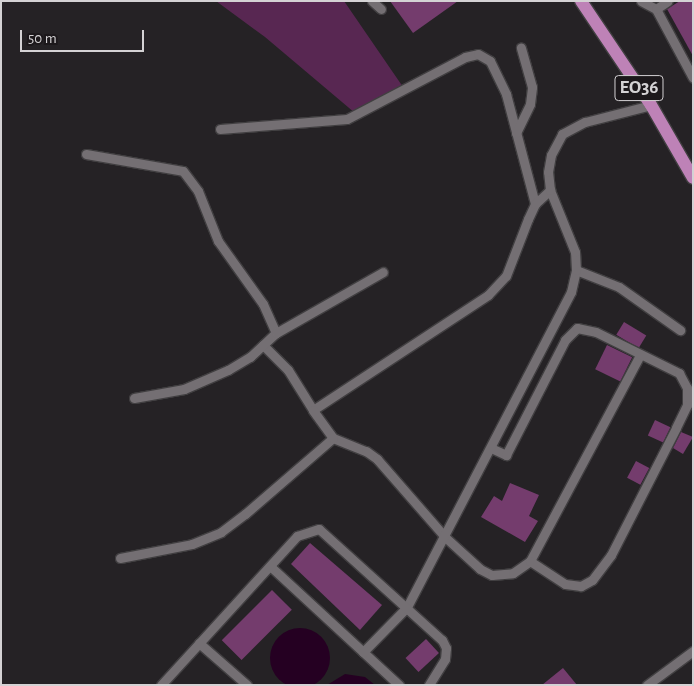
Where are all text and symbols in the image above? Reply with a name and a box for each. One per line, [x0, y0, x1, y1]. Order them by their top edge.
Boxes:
scale bar [22, 20, 146, 52]
text: 50 m [28, 31, 57, 46]
road number: ΕΟ36 [614, 72, 664, 105]

